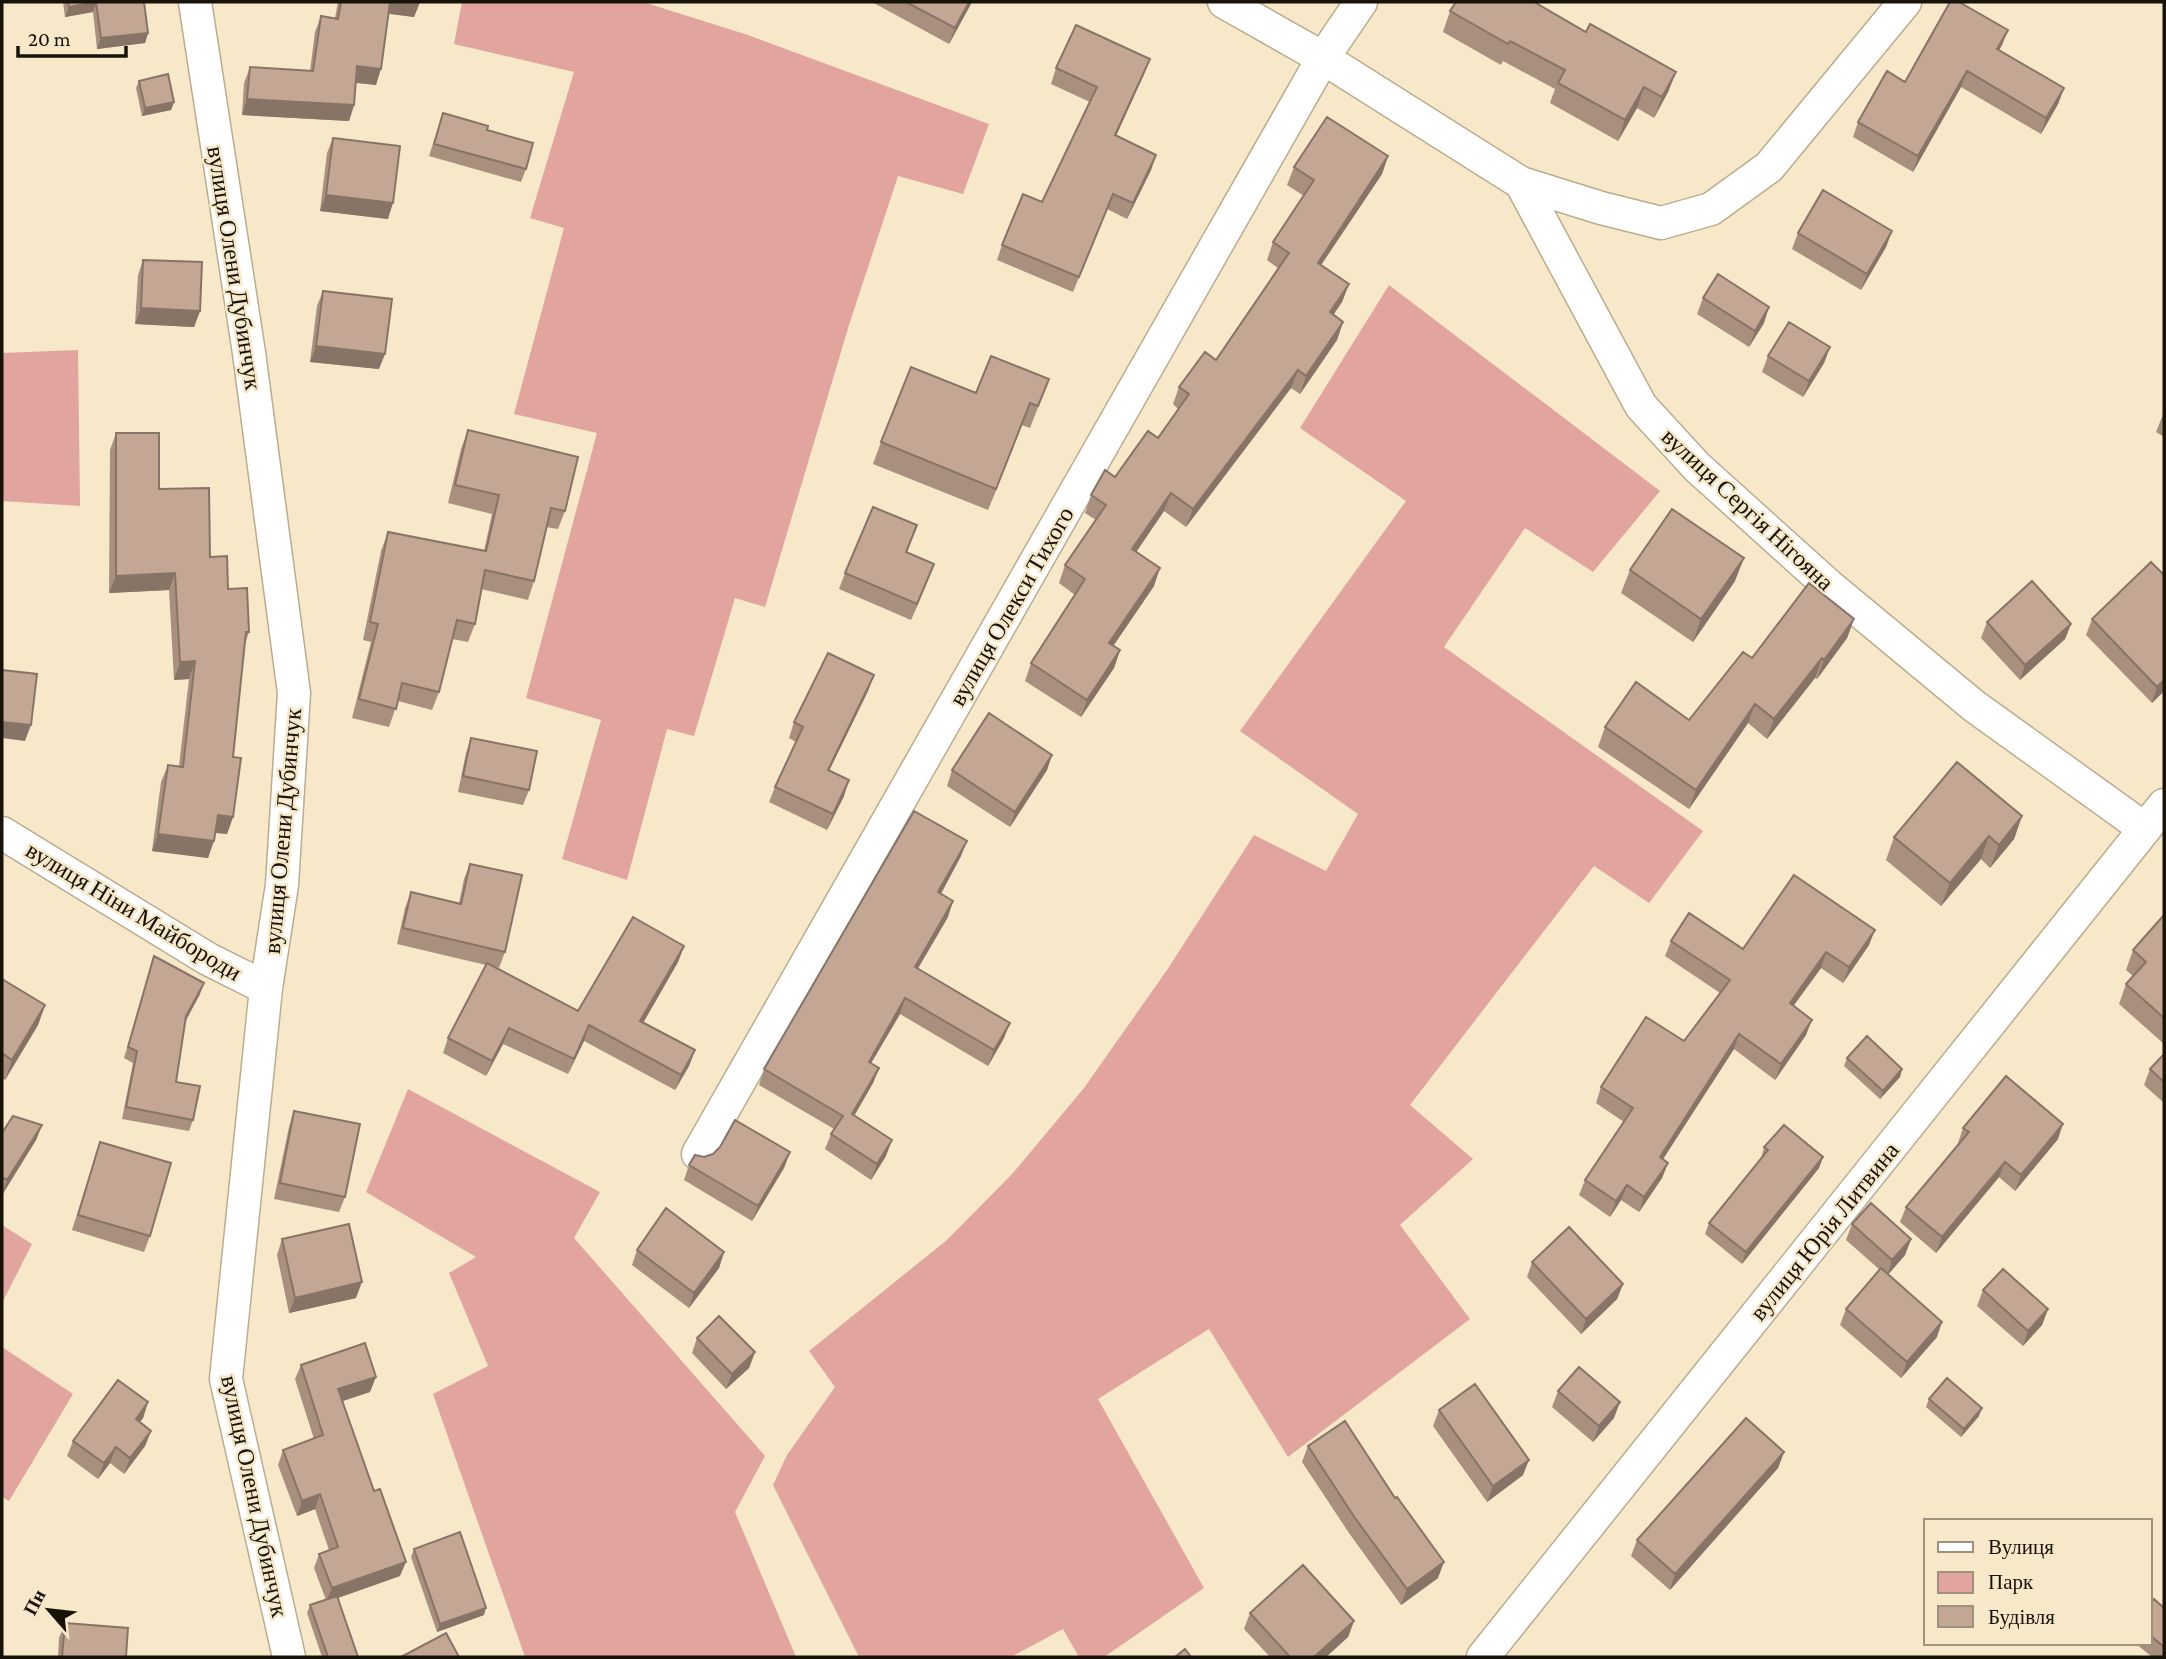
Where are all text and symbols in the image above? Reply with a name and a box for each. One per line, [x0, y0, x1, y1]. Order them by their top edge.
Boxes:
scale bar [18, 14, 126, 58]
text: 20 m [28, 27, 71, 51]
street label: вулиця Олени Дубинчук [202, 144, 268, 392]
street label: вулиця Сергія Нігояна [1657, 422, 1840, 596]
street label: вулиця Олекси Тихого [943, 502, 1079, 710]
street label: вулиця Олени Дубинчук [258, 707, 306, 955]
street label: вулиця Ніни Майбороди [22, 836, 247, 986]
street label: вулиця Юрія Литвина [1744, 1136, 1904, 1325]
street label: вулиця Олени Дубинчук [216, 1373, 294, 1620]
legend [1924, 1519, 2152, 1645]
text: Вулиця [1988, 1535, 2054, 1559]
text: Парк [1988, 1570, 2034, 1594]
north arrow [14, 1575, 84, 1645]
text: Пн [19, 1586, 50, 1619]
text: Будівля [1988, 1605, 2055, 1629]

